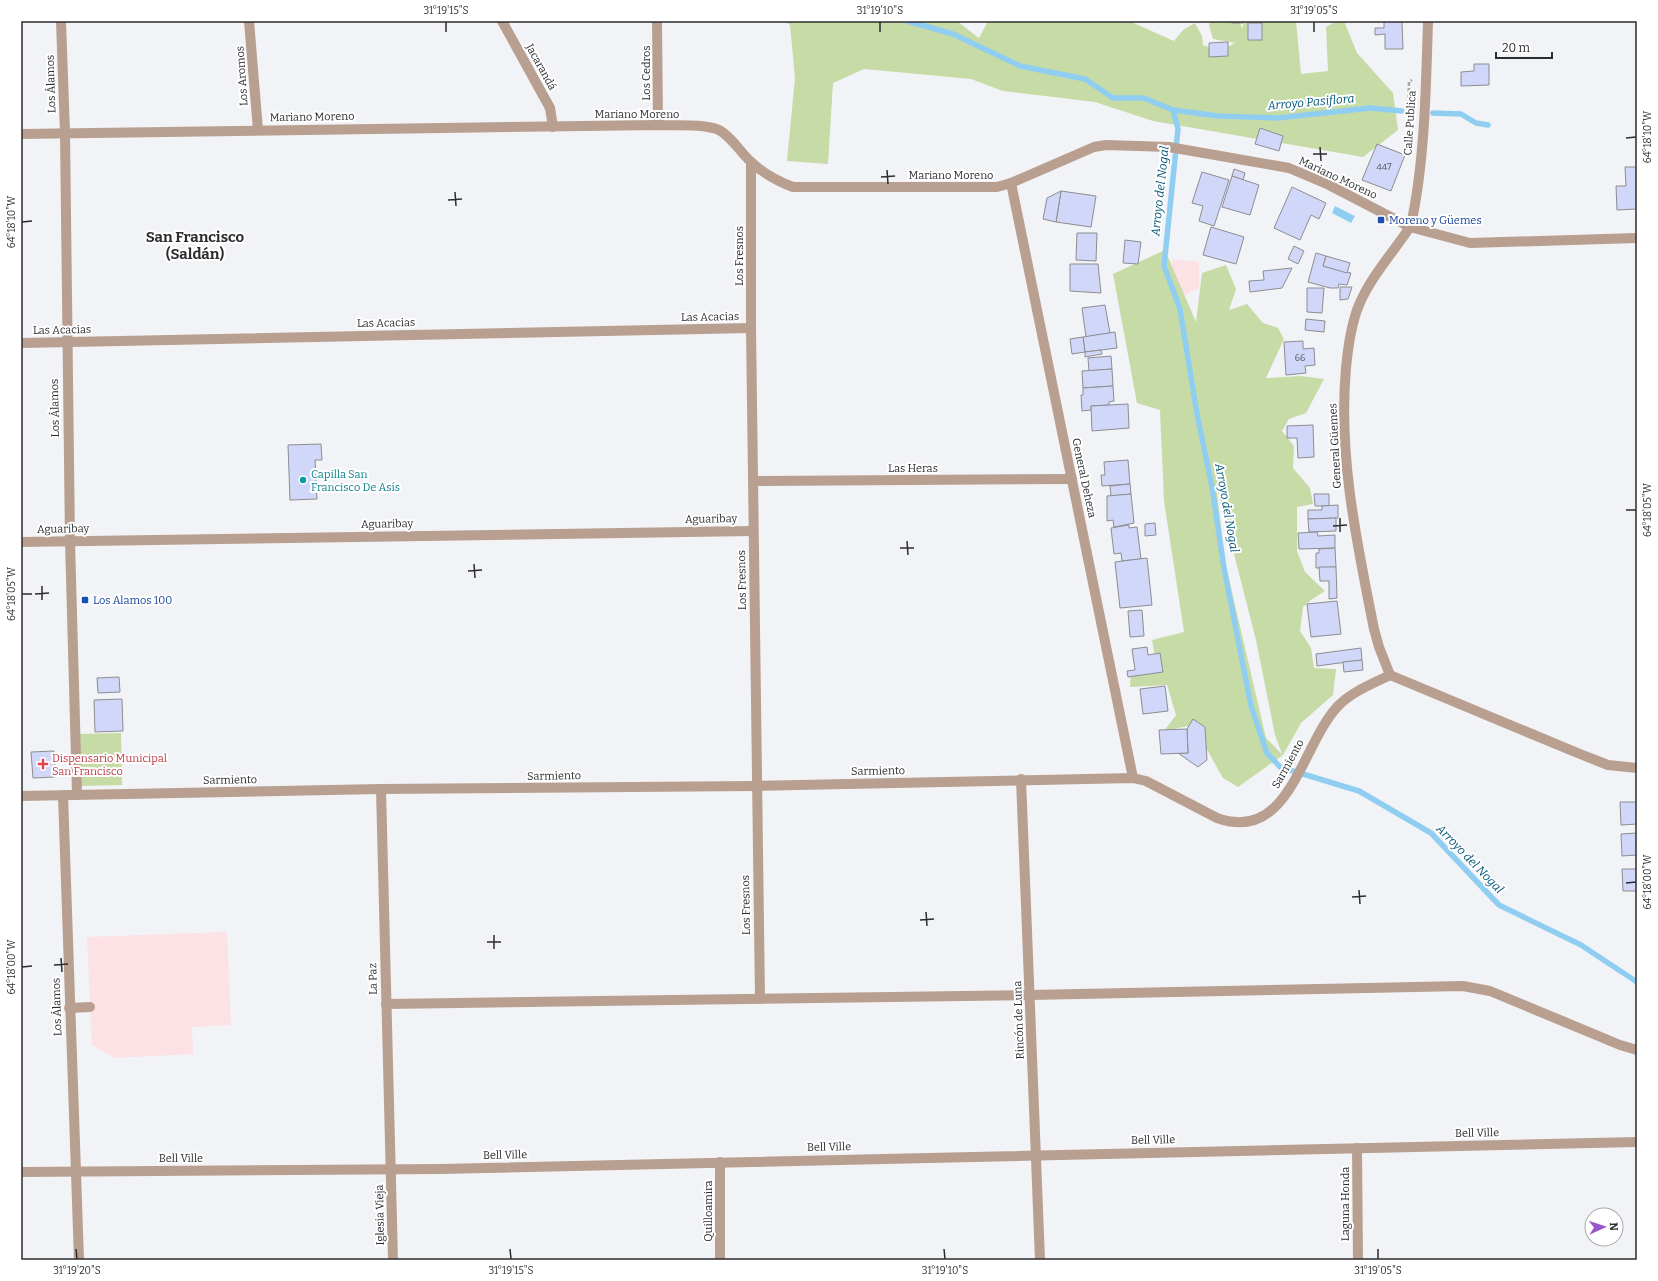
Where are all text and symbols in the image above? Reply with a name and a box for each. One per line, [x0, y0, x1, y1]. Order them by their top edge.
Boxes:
text: 31°19'15"S [423, 5, 469, 17]
text: 31°19'10"S [857, 5, 903, 17]
text: 31°19'05"S [1290, 5, 1338, 17]
scale bar [1496, 34, 1552, 60]
street label: Jacarandá [523, 41, 559, 92]
text: 20 m [1502, 41, 1531, 55]
street label: Los Aromos [233, 45, 251, 107]
street label: Los Cedros [640, 45, 653, 101]
street label: Los Álamos [42, 55, 59, 113]
street label: Calle Publica [1401, 90, 1419, 156]
water label: Arroyo Pasiflora [1266, 91, 1355, 113]
street label: Mariano Moreno [595, 108, 679, 121]
street label: Mariano Moreno [269, 110, 355, 124]
text: 64°18'10"W [1642, 110, 1654, 163]
water label: Arroyo del Nogal [1148, 145, 1172, 238]
street label: Mariano Moreno [1297, 154, 1379, 202]
house number: 447 [1377, 162, 1392, 172]
street label: Mariano Moreno [909, 169, 993, 182]
text: 64°18'10"W [6, 195, 18, 248]
place label: Moreno y Güemes [1389, 214, 1482, 227]
marker: Moreno y Güemes [1376, 215, 1386, 225]
street label: Los Fresnos [733, 226, 746, 286]
district label: San Francisco (Saldán) [146, 228, 245, 263]
street label: Las Acacias [681, 310, 739, 324]
street label: Las Acacias [357, 316, 415, 330]
street label: Las Acacias [33, 323, 91, 337]
house number: 66 [1295, 353, 1305, 363]
street label: Los Álamos [47, 379, 62, 437]
street label: General Güemes [1326, 403, 1344, 489]
street label: General Deheza [1069, 437, 1099, 519]
water label: Arroyo del Nogal [1212, 461, 1242, 554]
street label: Las Heras [888, 462, 938, 475]
place label: Capilla San Francisco De Asís [311, 468, 400, 494]
marker: Capilla San Francisco De Asís [298, 475, 308, 485]
text: 64°18'05"W [1642, 482, 1654, 537]
street label: Aguaribay [685, 512, 737, 526]
street label: Aguaribay [361, 517, 413, 531]
street label: Aguaribay [37, 522, 89, 536]
street label: Los Fresnos [735, 550, 749, 610]
text: 64°18'05"W [6, 566, 18, 621]
place label: Los Alamos 100 [93, 594, 172, 607]
marker: Los Alamos 100 [80, 595, 90, 605]
street label: Sarmiento [1269, 737, 1307, 791]
place label: Dispensario Municipal San Francisco [52, 752, 167, 778]
marker: Dispensario Municipal San Francisco [37, 758, 49, 770]
street label: Sarmiento [851, 764, 905, 778]
street label: Sarmiento [527, 769, 581, 783]
street label: Sarmiento [203, 773, 257, 787]
water label: Arroyo del Nogal [1433, 821, 1506, 896]
text: 64°18'00"W [1642, 854, 1654, 909]
street label: Los Fresnos [739, 875, 753, 935]
text: 64°18'00"W [6, 939, 18, 994]
street label: La Paz [366, 963, 380, 995]
street label: Los Álamos [48, 978, 65, 1036]
street label: Rincón de Luna [1011, 980, 1027, 1060]
street label: Bell Ville [1455, 1126, 1499, 1140]
street label: Bell Ville [1131, 1133, 1175, 1147]
street label: Bell Ville [807, 1140, 851, 1154]
street label: Bell Ville [483, 1148, 527, 1162]
street label: Bell Ville [159, 1152, 203, 1165]
street label: Laguna Honda [1339, 1167, 1352, 1241]
street label: Quilloamira [702, 1180, 715, 1242]
street label: Iglesia Vieja [373, 1185, 387, 1245]
north arrow [1584, 1207, 1624, 1247]
text: N [1607, 1222, 1620, 1232]
text: 31°19'20"S [53, 1265, 101, 1277]
text: 31°19'15"S [488, 1265, 534, 1277]
text: 31°19'10"S [922, 1265, 968, 1277]
text: 31°19'05"S [1354, 1265, 1402, 1277]

